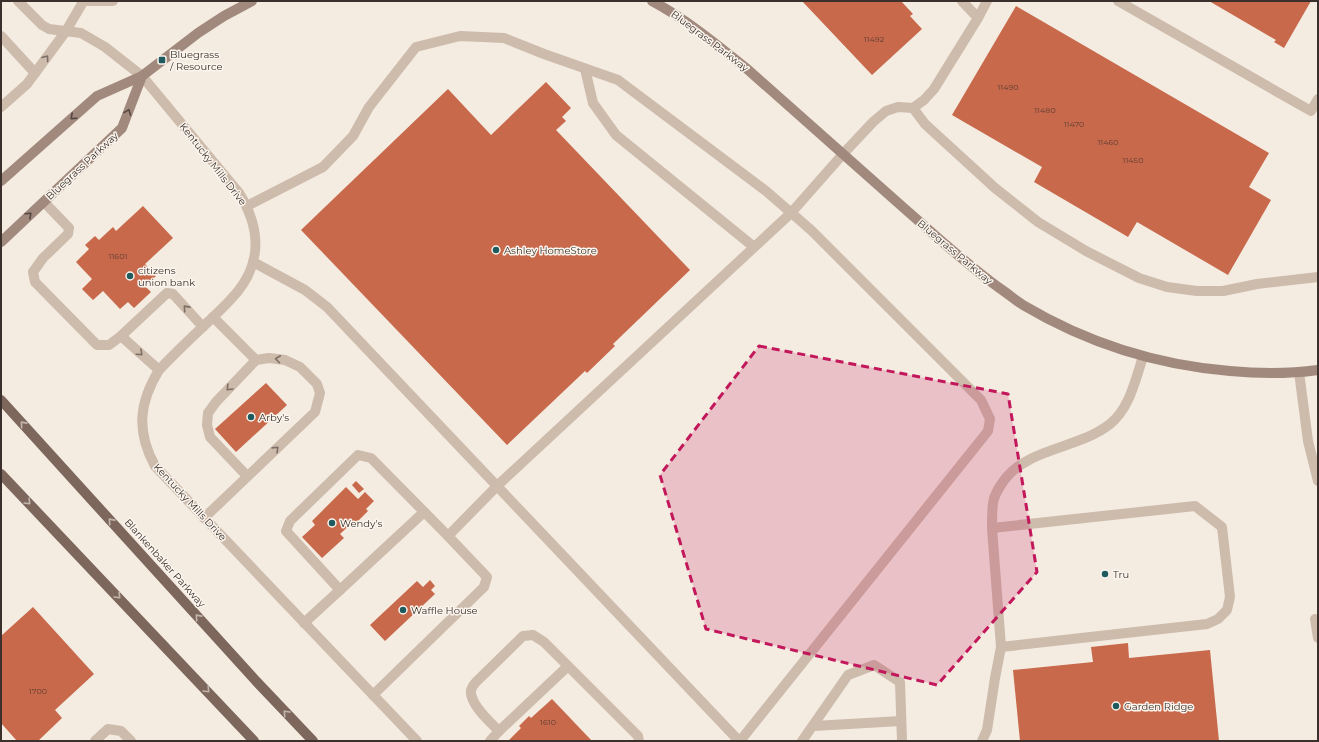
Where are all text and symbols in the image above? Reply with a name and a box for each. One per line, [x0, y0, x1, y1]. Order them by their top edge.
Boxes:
street label: Bluegrass Parkway [669, 8, 752, 75]
house number: 11492 [864, 34, 885, 44]
place label: Bluegrass / Resource [169, 48, 223, 73]
marker: Bluegrass / Resource [157, 55, 167, 65]
one-way arrow [41, 56, 48, 63]
house number: 11490 [997, 82, 1019, 92]
house number: 11480 [1034, 105, 1056, 115]
one-way arrow [123, 109, 131, 116]
one-way arrow [70, 112, 78, 120]
house number: 11470 [1064, 119, 1084, 129]
street label: Kentucky Mills Drive [177, 120, 249, 208]
street label: Bluegrass Parkway [43, 129, 121, 203]
house number: 11460 [1097, 137, 1119, 147]
house number: 11450 [1123, 155, 1143, 165]
one-way arrow [25, 213, 32, 220]
street label: Bluegrass Parkway [915, 217, 996, 288]
place label: Ashley HomeStore [504, 244, 597, 257]
marker: Ashley HomeStore [491, 245, 501, 255]
house number: 11601 [109, 251, 127, 261]
place label: citizens union bank [138, 264, 195, 289]
marker: citizens union bank [125, 271, 135, 281]
one-way arrow [183, 305, 190, 313]
one-way arrow [135, 348, 143, 355]
one-way arrow [275, 355, 281, 364]
one-way arrow [226, 383, 234, 391]
place label: Arby's [259, 411, 289, 424]
marker: Arby's [246, 412, 256, 422]
one-way arrow [21, 422, 28, 429]
one-way arrow [271, 446, 279, 453]
street label: Kentucky Mills Drive [151, 461, 229, 543]
one-way arrow [23, 497, 31, 505]
street label: Blankenbaker Parkway [122, 516, 209, 610]
place label: Wendy's [340, 517, 383, 530]
one-way arrow [108, 518, 115, 525]
marker: Wendy's [327, 518, 337, 528]
place label: Tru [1113, 568, 1129, 581]
marker: Tru [1100, 569, 1110, 579]
one-way arrow [113, 591, 120, 599]
place label: Waffle House [411, 604, 478, 617]
marker: Waffle House [398, 605, 408, 615]
one-way arrow [195, 614, 203, 622]
house number: 1700 [29, 686, 47, 696]
one-way arrow [202, 686, 209, 693]
place label: Garden Ridge [1124, 700, 1193, 713]
marker: Garden Ridge [1111, 701, 1121, 711]
one-way arrow [283, 710, 291, 718]
house number: 1610 [540, 717, 556, 727]

